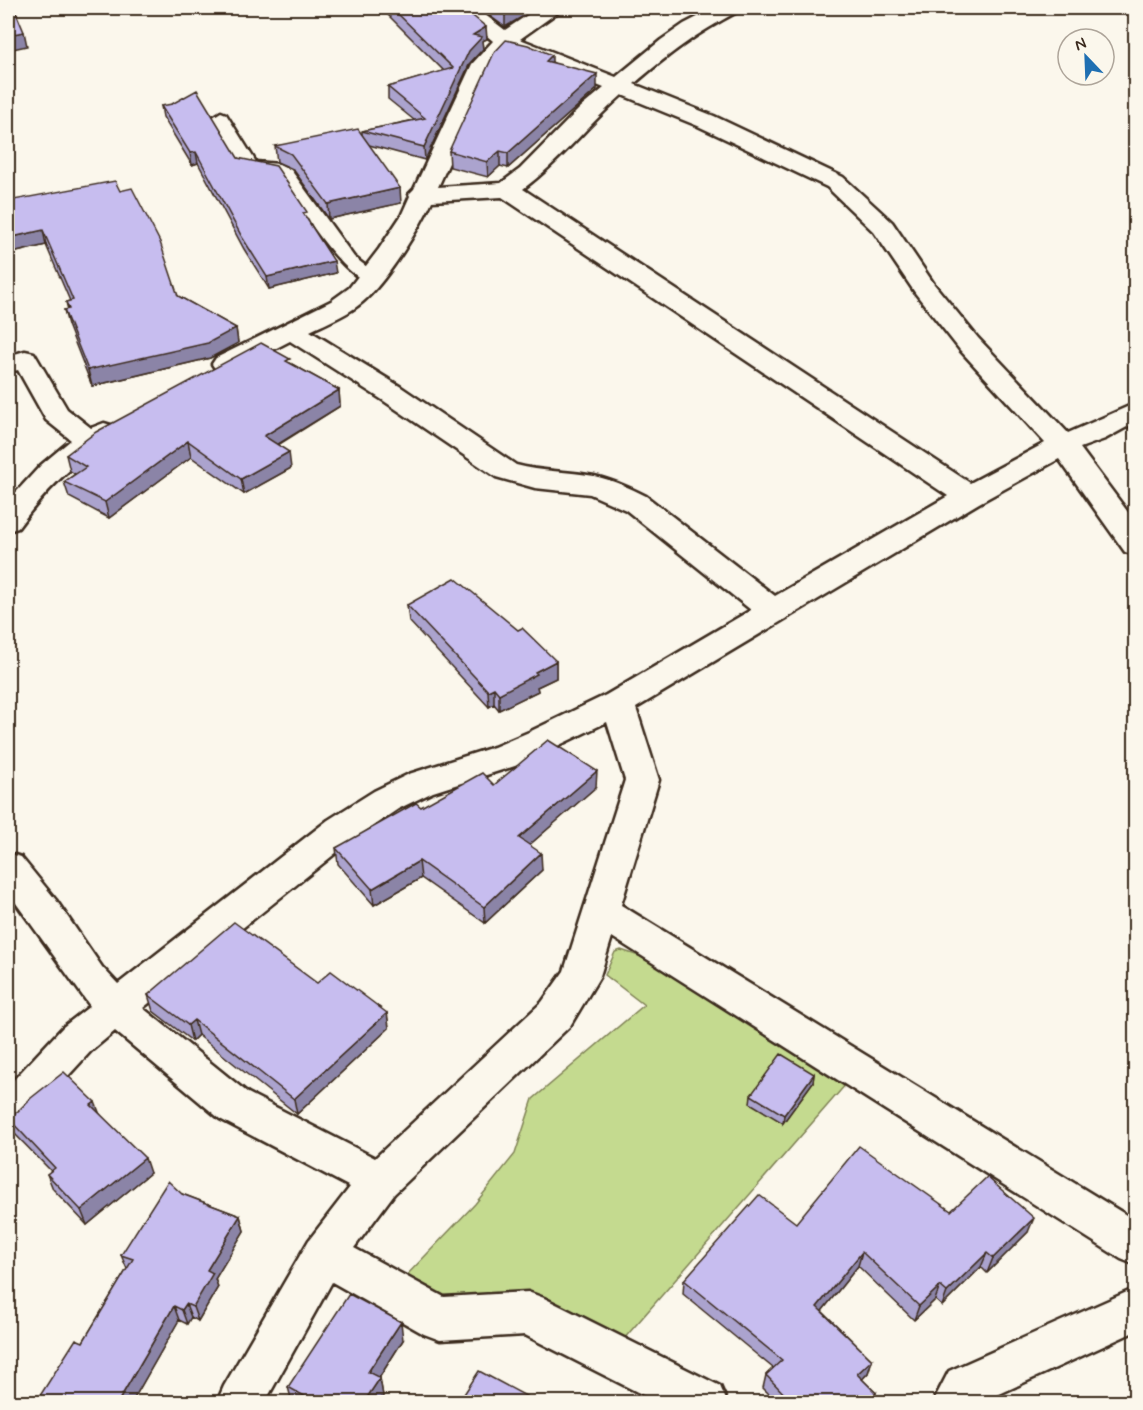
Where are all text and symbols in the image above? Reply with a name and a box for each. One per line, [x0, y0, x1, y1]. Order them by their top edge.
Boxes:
north arrow [1056, 27, 1116, 87]
text: N [1072, 33, 1090, 56]

